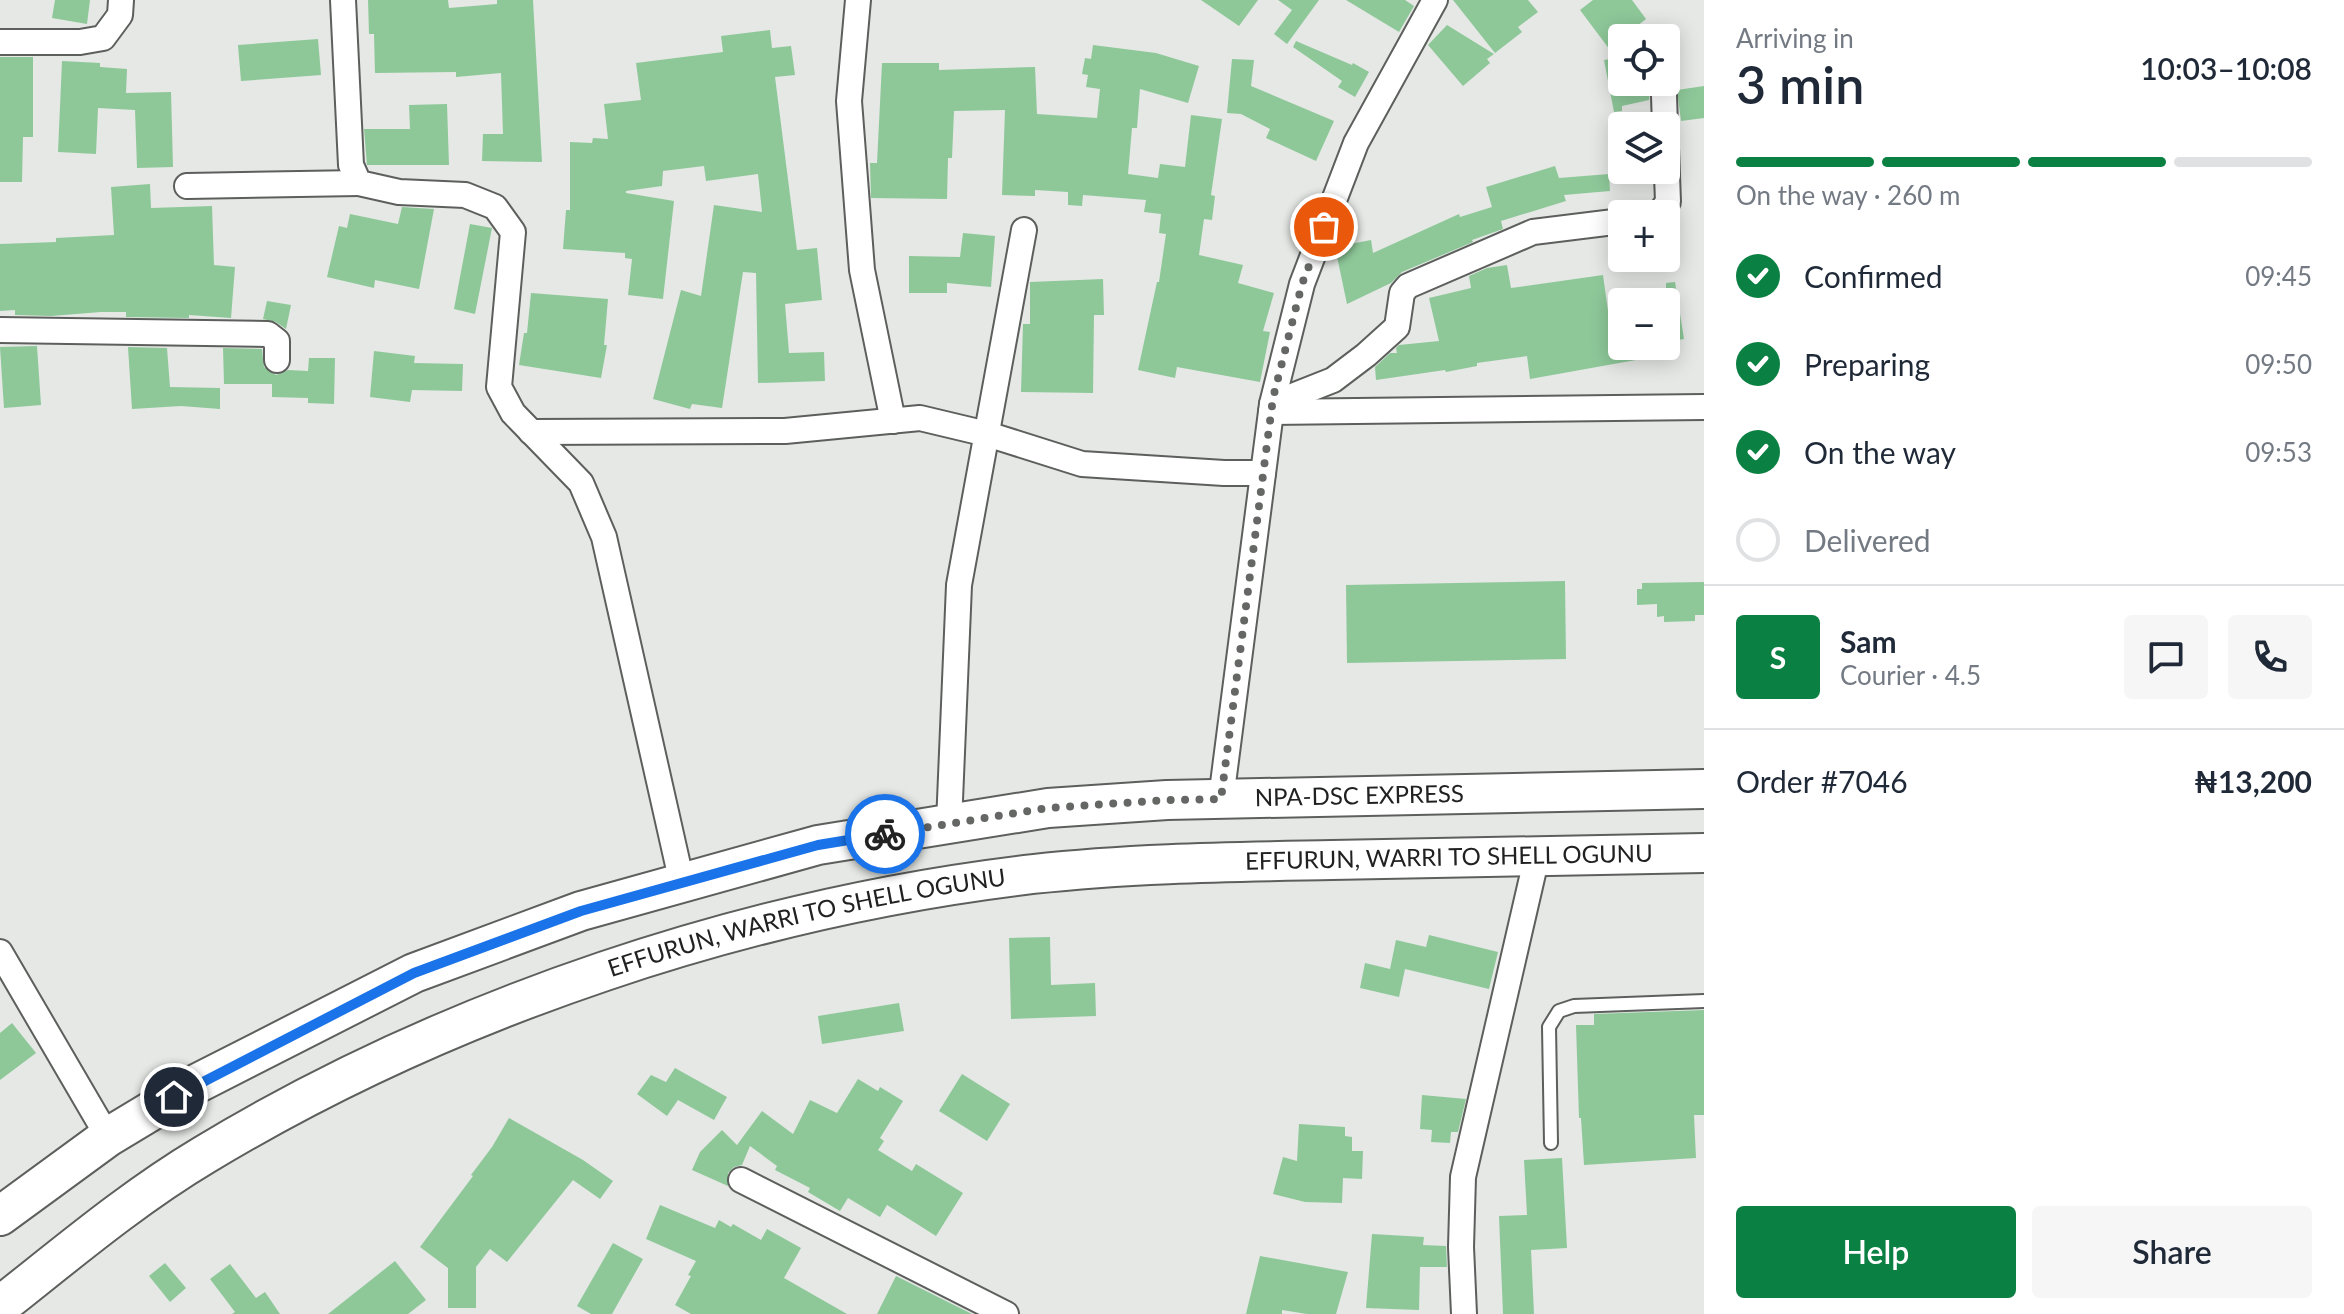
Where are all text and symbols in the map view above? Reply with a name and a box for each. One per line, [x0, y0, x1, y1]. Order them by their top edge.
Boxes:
text: Arriving in [1736, 22, 1854, 54]
map controls [1608, 24, 1680, 360]
button: locate [1608, 24, 1680, 96]
text: 10:03–10:08 [2140, 50, 2312, 86]
text: 3 min [1736, 53, 1864, 115]
button: layers [1608, 112, 1680, 184]
text: On the way · 260 m [1736, 179, 1960, 211]
pin [1290, 193, 1358, 261]
button: + [1608, 200, 1680, 272]
icon: bag [1302, 205, 1346, 249]
icon: check [1736, 254, 1780, 298]
text: Confirmed [1804, 258, 1943, 294]
text: 09:45 [2245, 260, 2312, 292]
button: − [1608, 288, 1680, 360]
icon: check [1736, 342, 1780, 386]
text: Preparing [1804, 346, 1930, 382]
text: 09:50 [2245, 348, 2312, 380]
icon: check [1736, 430, 1780, 474]
text: On the way [1804, 434, 1956, 470]
text: 09:53 [2245, 436, 2312, 468]
text: Delivered [1804, 522, 1931, 558]
button: chat [2124, 615, 2208, 699]
button: phone [2228, 615, 2312, 699]
text: Sam [1840, 623, 1897, 659]
text: S [1770, 639, 1786, 675]
text: Courier · 4.5 [1840, 659, 1981, 691]
text: Order #7046 [1736, 763, 1908, 799]
text: ₦13,200 [2194, 763, 2312, 799]
street label: NPA-DSC EXPRESS [1255, 778, 1464, 811]
courier [845, 794, 925, 874]
icon: bike [863, 812, 907, 856]
street label: EFFURUN, WARRI TO SHELL OGUNU [1245, 838, 1653, 875]
street label: EFFURUN, WARRI TO SHELL OGUNU [604, 862, 1007, 982]
pin [140, 1063, 208, 1131]
icon: home [152, 1075, 196, 1119]
button: Help [1736, 1206, 2016, 1298]
button: Share [2032, 1206, 2312, 1298]

